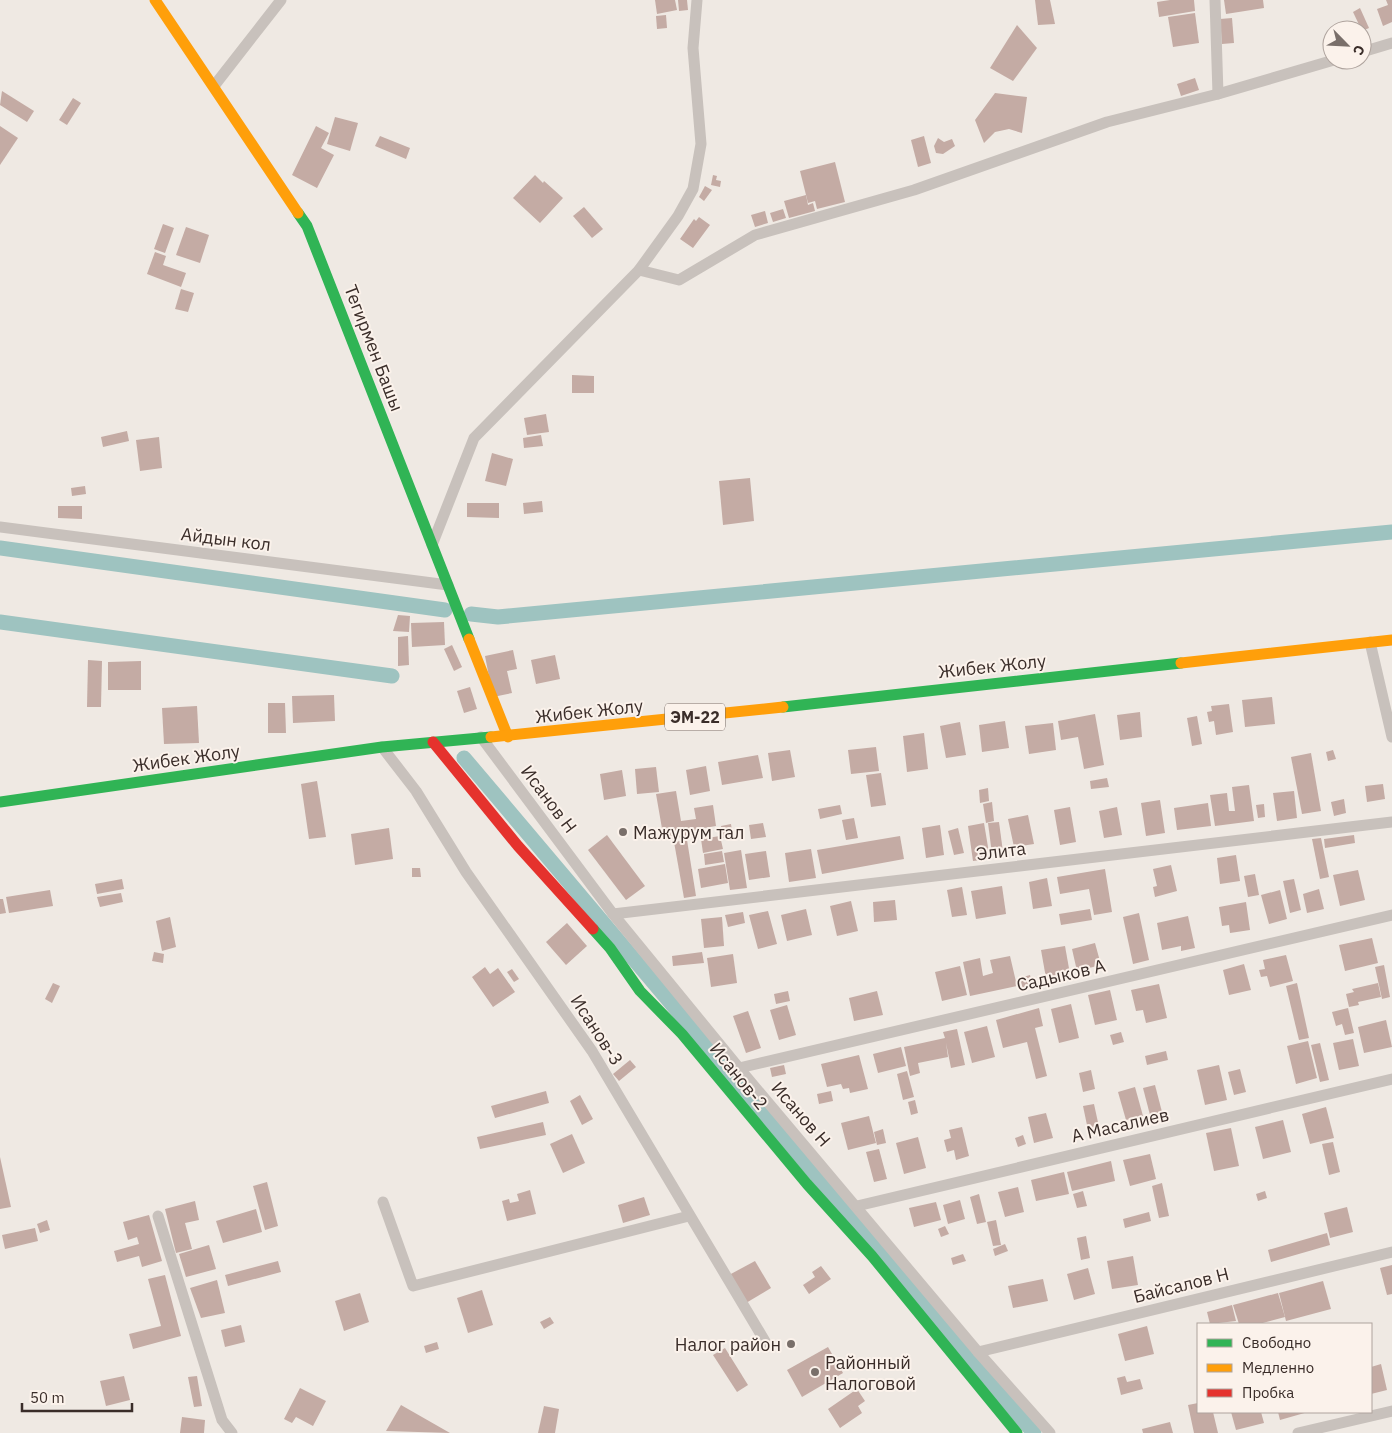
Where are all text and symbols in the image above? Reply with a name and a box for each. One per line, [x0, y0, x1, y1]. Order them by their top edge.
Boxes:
north arrow [1322, 20, 1372, 70]
text: С [1349, 42, 1369, 58]
street label: Тегирмен Башы [339, 282, 409, 414]
street label: Айдын кол [180, 522, 272, 556]
street label: Жибек Жолу [937, 649, 1047, 683]
street label: Жибек Жолу [534, 694, 644, 728]
road number: ЭМ-22 [665, 704, 725, 730]
street label: Жибек Жолу [131, 739, 241, 777]
street label: Исанов Н [516, 761, 582, 837]
place label: Мажурум тал [633, 821, 744, 844]
marker: Мажурум тал [617, 826, 629, 838]
street label: Элита [975, 837, 1028, 865]
street label: Садыков А [1014, 954, 1108, 996]
street label: Исанов-3 [566, 990, 628, 1070]
street label: Исанов-2 [705, 1038, 773, 1114]
street label: Исанов Н [766, 1077, 836, 1151]
street label: А Масалиев [1069, 1103, 1171, 1147]
street label: Байсалов Н [1131, 1262, 1231, 1308]
legend [1197, 1323, 1372, 1413]
place label: Налог район [675, 1333, 781, 1356]
text: Свободно [1242, 1333, 1311, 1352]
marker: Налог район [785, 1338, 797, 1350]
place label: Районный Налоговой [825, 1351, 916, 1395]
text: Медленно [1242, 1358, 1314, 1377]
marker: Районный Налоговой [809, 1366, 821, 1378]
scale bar [22, 1380, 132, 1412]
text: Пробка [1242, 1383, 1294, 1402]
text: 50 m [30, 1388, 65, 1407]

